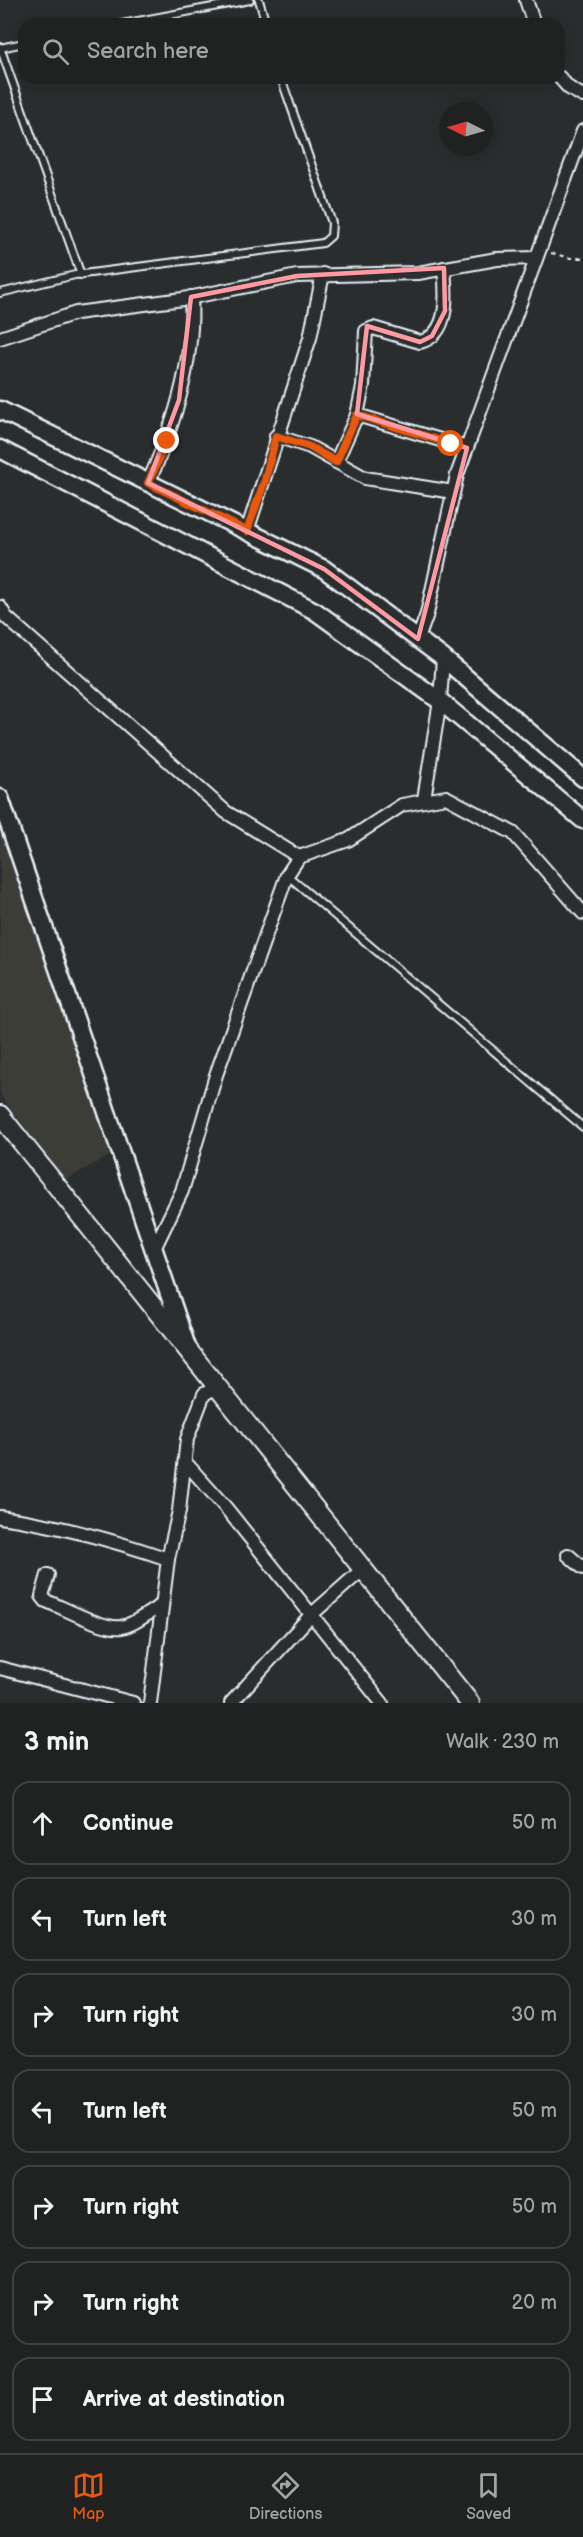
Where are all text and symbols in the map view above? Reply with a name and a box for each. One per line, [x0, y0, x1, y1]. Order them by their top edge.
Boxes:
search box [18, 18, 565, 84]
icon: search [39, 35, 72, 68]
text: Search here [87, 38, 209, 65]
north arrow [439, 102, 493, 156]
route end [153, 427, 179, 453]
route start [437, 430, 463, 456]
text: 3 min [24, 1727, 89, 1758]
text: Walk · 230 m [446, 1730, 559, 1754]
icon: ahead [26, 1807, 59, 1840]
text: Continue [83, 1810, 173, 1837]
text: 50 m [512, 1811, 557, 1835]
icon: left [26, 1903, 59, 1936]
text: Turn left [83, 1906, 167, 1933]
text: 30 m [511, 1907, 557, 1931]
icon: right [26, 1999, 59, 2032]
text: Turn right [83, 2002, 179, 2029]
text: 30 m [511, 2003, 557, 2027]
icon: left [26, 2095, 59, 2128]
text: Turn left [83, 2098, 167, 2125]
text: 50 m [512, 2099, 557, 2123]
icon: right [26, 2191, 59, 2224]
text: Turn right [83, 2194, 179, 2221]
text: 50 m [512, 2195, 557, 2219]
icon: right [26, 2287, 59, 2320]
text: Turn right [83, 2290, 179, 2317]
text: 20 m [512, 2291, 557, 2315]
icon: arrive [26, 2383, 59, 2416]
text: Arrive at destination [83, 2386, 285, 2413]
tab: Map [72, 2469, 105, 2524]
tab: Directions [249, 2469, 322, 2524]
tab: Saved [466, 2469, 511, 2524]

